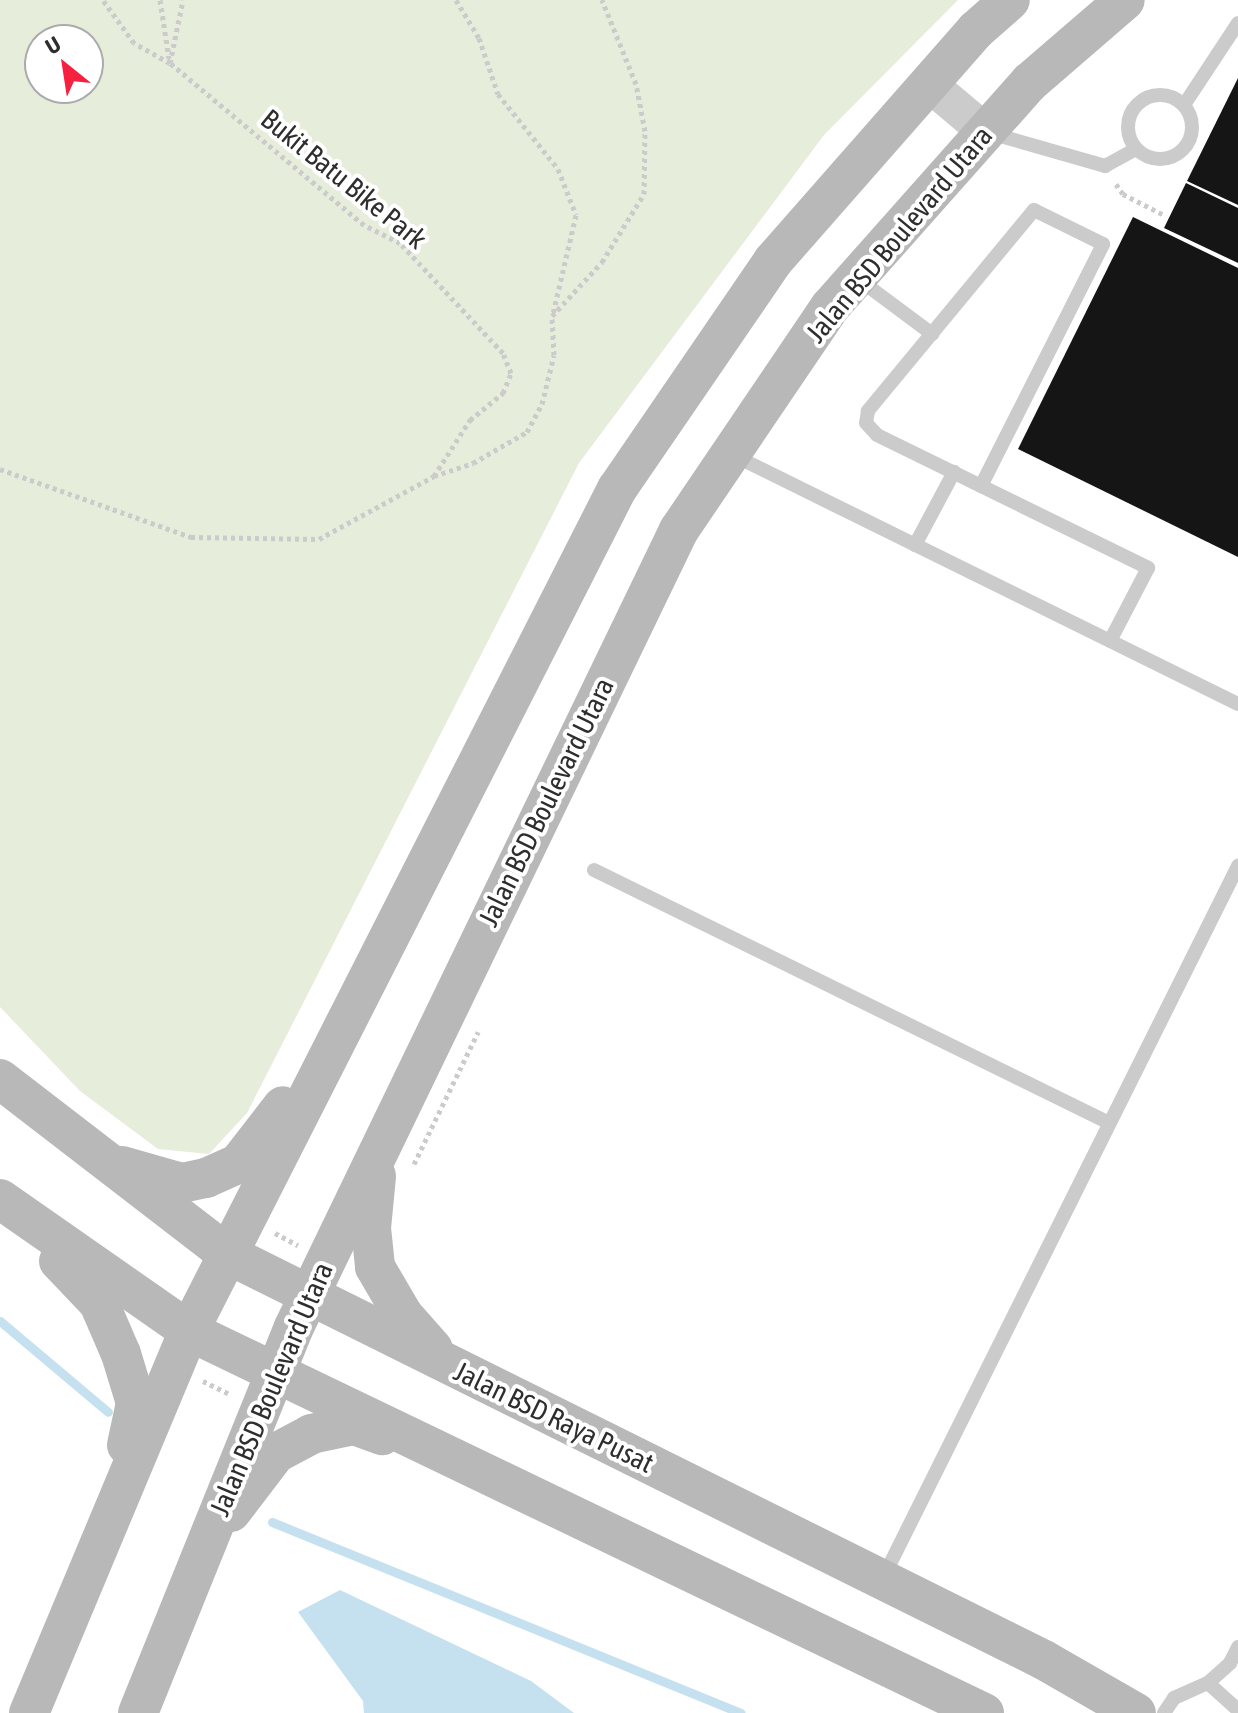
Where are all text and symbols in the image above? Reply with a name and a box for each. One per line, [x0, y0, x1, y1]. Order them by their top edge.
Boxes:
north arrow [24, 24, 104, 104]
text: U [41, 30, 65, 59]
street label: Bukit Batu Bike Park [255, 102, 433, 256]
street label: Jalan BSD Boulevard Utara [799, 119, 999, 349]
street label: Jalan BSD Boulevard Utara [471, 672, 621, 932]
street label: Jalan BSD Boulevard Utara [202, 1257, 340, 1521]
street label: Jalan BSD Raya Pusat [449, 1354, 659, 1480]

